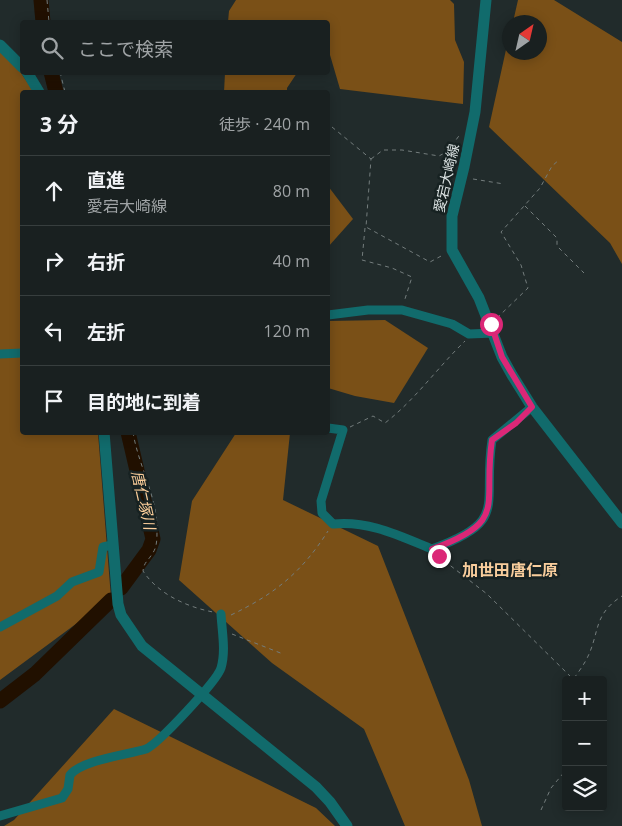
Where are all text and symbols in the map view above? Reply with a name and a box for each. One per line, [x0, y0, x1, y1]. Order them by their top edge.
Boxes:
north arrow [502, 15, 547, 60]
search box [20, 20, 330, 75]
icon: search [38, 34, 66, 62]
text: ここで検索 [78, 36, 173, 62]
text: 3 分 [40, 110, 78, 138]
text: 徒歩 · 240 m [219, 113, 310, 135]
street label: 愛宕大崎線 [429, 142, 463, 214]
text: 直進 [87, 167, 125, 193]
icon: ahead [40, 177, 68, 205]
text: 80 m [273, 180, 310, 202]
text: 愛宕大崎線 [87, 195, 167, 217]
icon: right [40, 247, 68, 275]
text: 右折 [87, 249, 125, 275]
text: 40 m [273, 250, 310, 272]
route start [480, 313, 503, 336]
icon: left [40, 317, 68, 345]
text: 左折 [87, 319, 125, 345]
text: 120 m [264, 320, 310, 342]
icon: arrive [40, 387, 68, 415]
text: 目的地に到着 [87, 389, 201, 415]
water label: 唐仁塚川 [128, 469, 161, 533]
route end [428, 545, 451, 568]
district label: 加世田唐仁原 [462, 559, 558, 581]
map controls [562, 676, 607, 811]
button: + [562, 676, 607, 721]
button: − [562, 721, 607, 766]
button: layers [562, 766, 607, 811]

